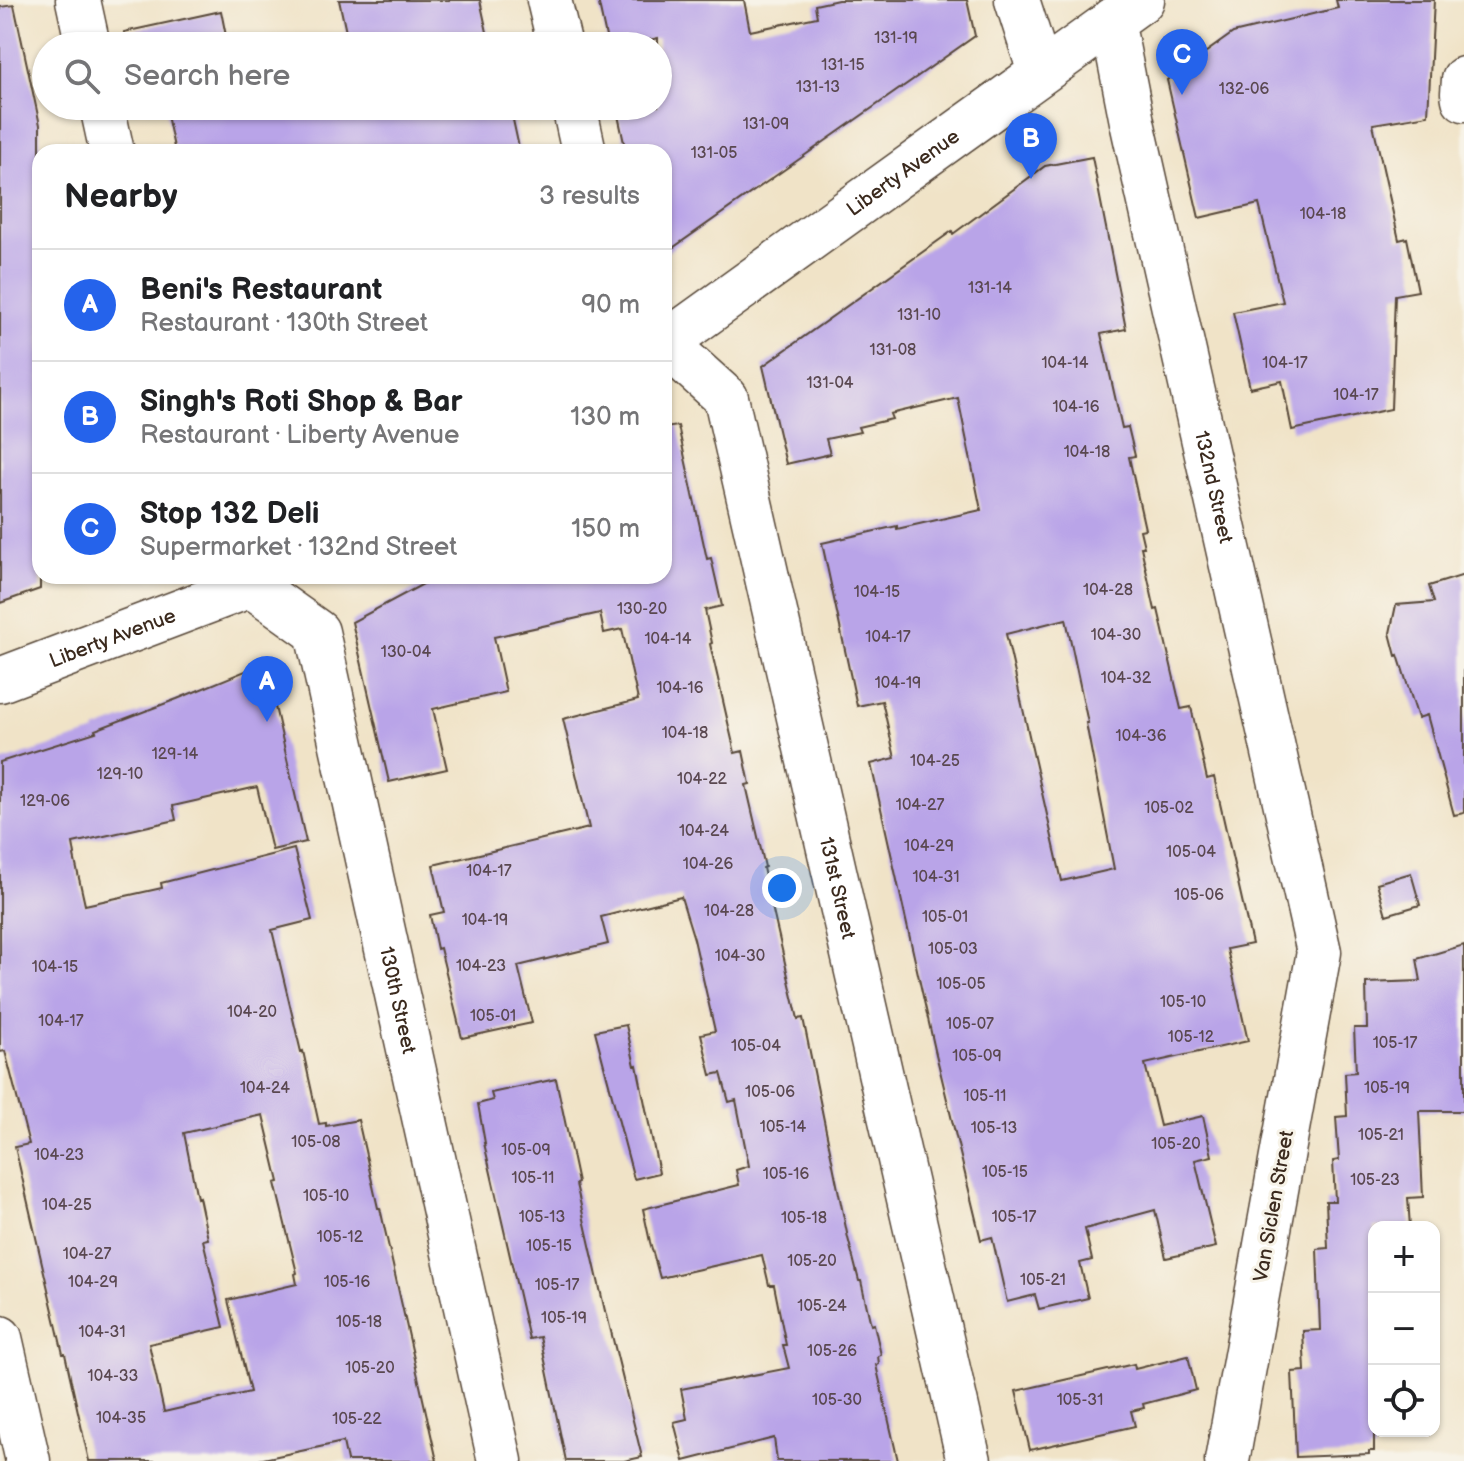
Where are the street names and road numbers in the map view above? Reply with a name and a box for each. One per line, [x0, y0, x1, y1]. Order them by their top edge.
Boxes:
street label: Liberty Avenue [842, 124, 964, 222]
street label: 132nd Street [1189, 429, 1238, 546]
street label: Liberty Avenue [46, 604, 179, 673]
street label: 131st Street [814, 835, 860, 941]
street label: 130th Street [374, 944, 421, 1056]
street label: Van Siclen Street [1249, 1129, 1299, 1284]

